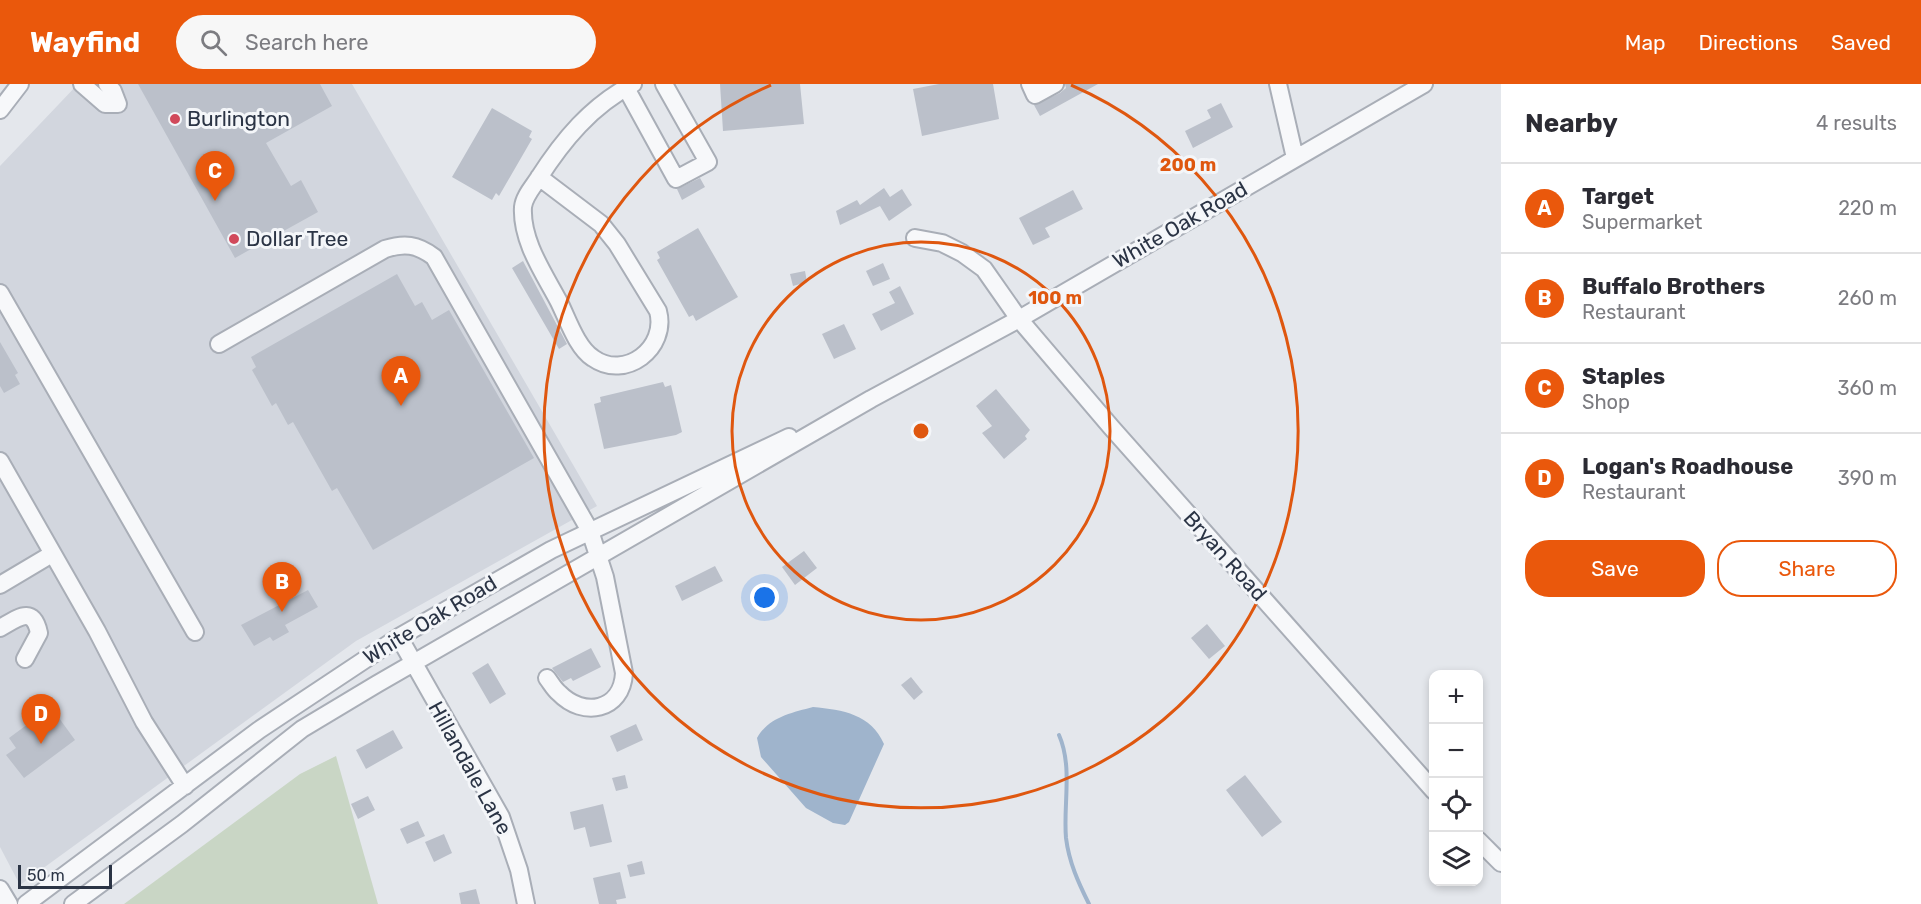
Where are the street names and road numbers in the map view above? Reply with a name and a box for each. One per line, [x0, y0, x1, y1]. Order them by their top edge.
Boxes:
street label: White Oak Road [1108, 176, 1251, 273]
street label: Bryan Road [1178, 506, 1272, 606]
street label: White Oak Road [359, 570, 501, 669]
street label: Hillandale Lane [423, 697, 517, 839]

